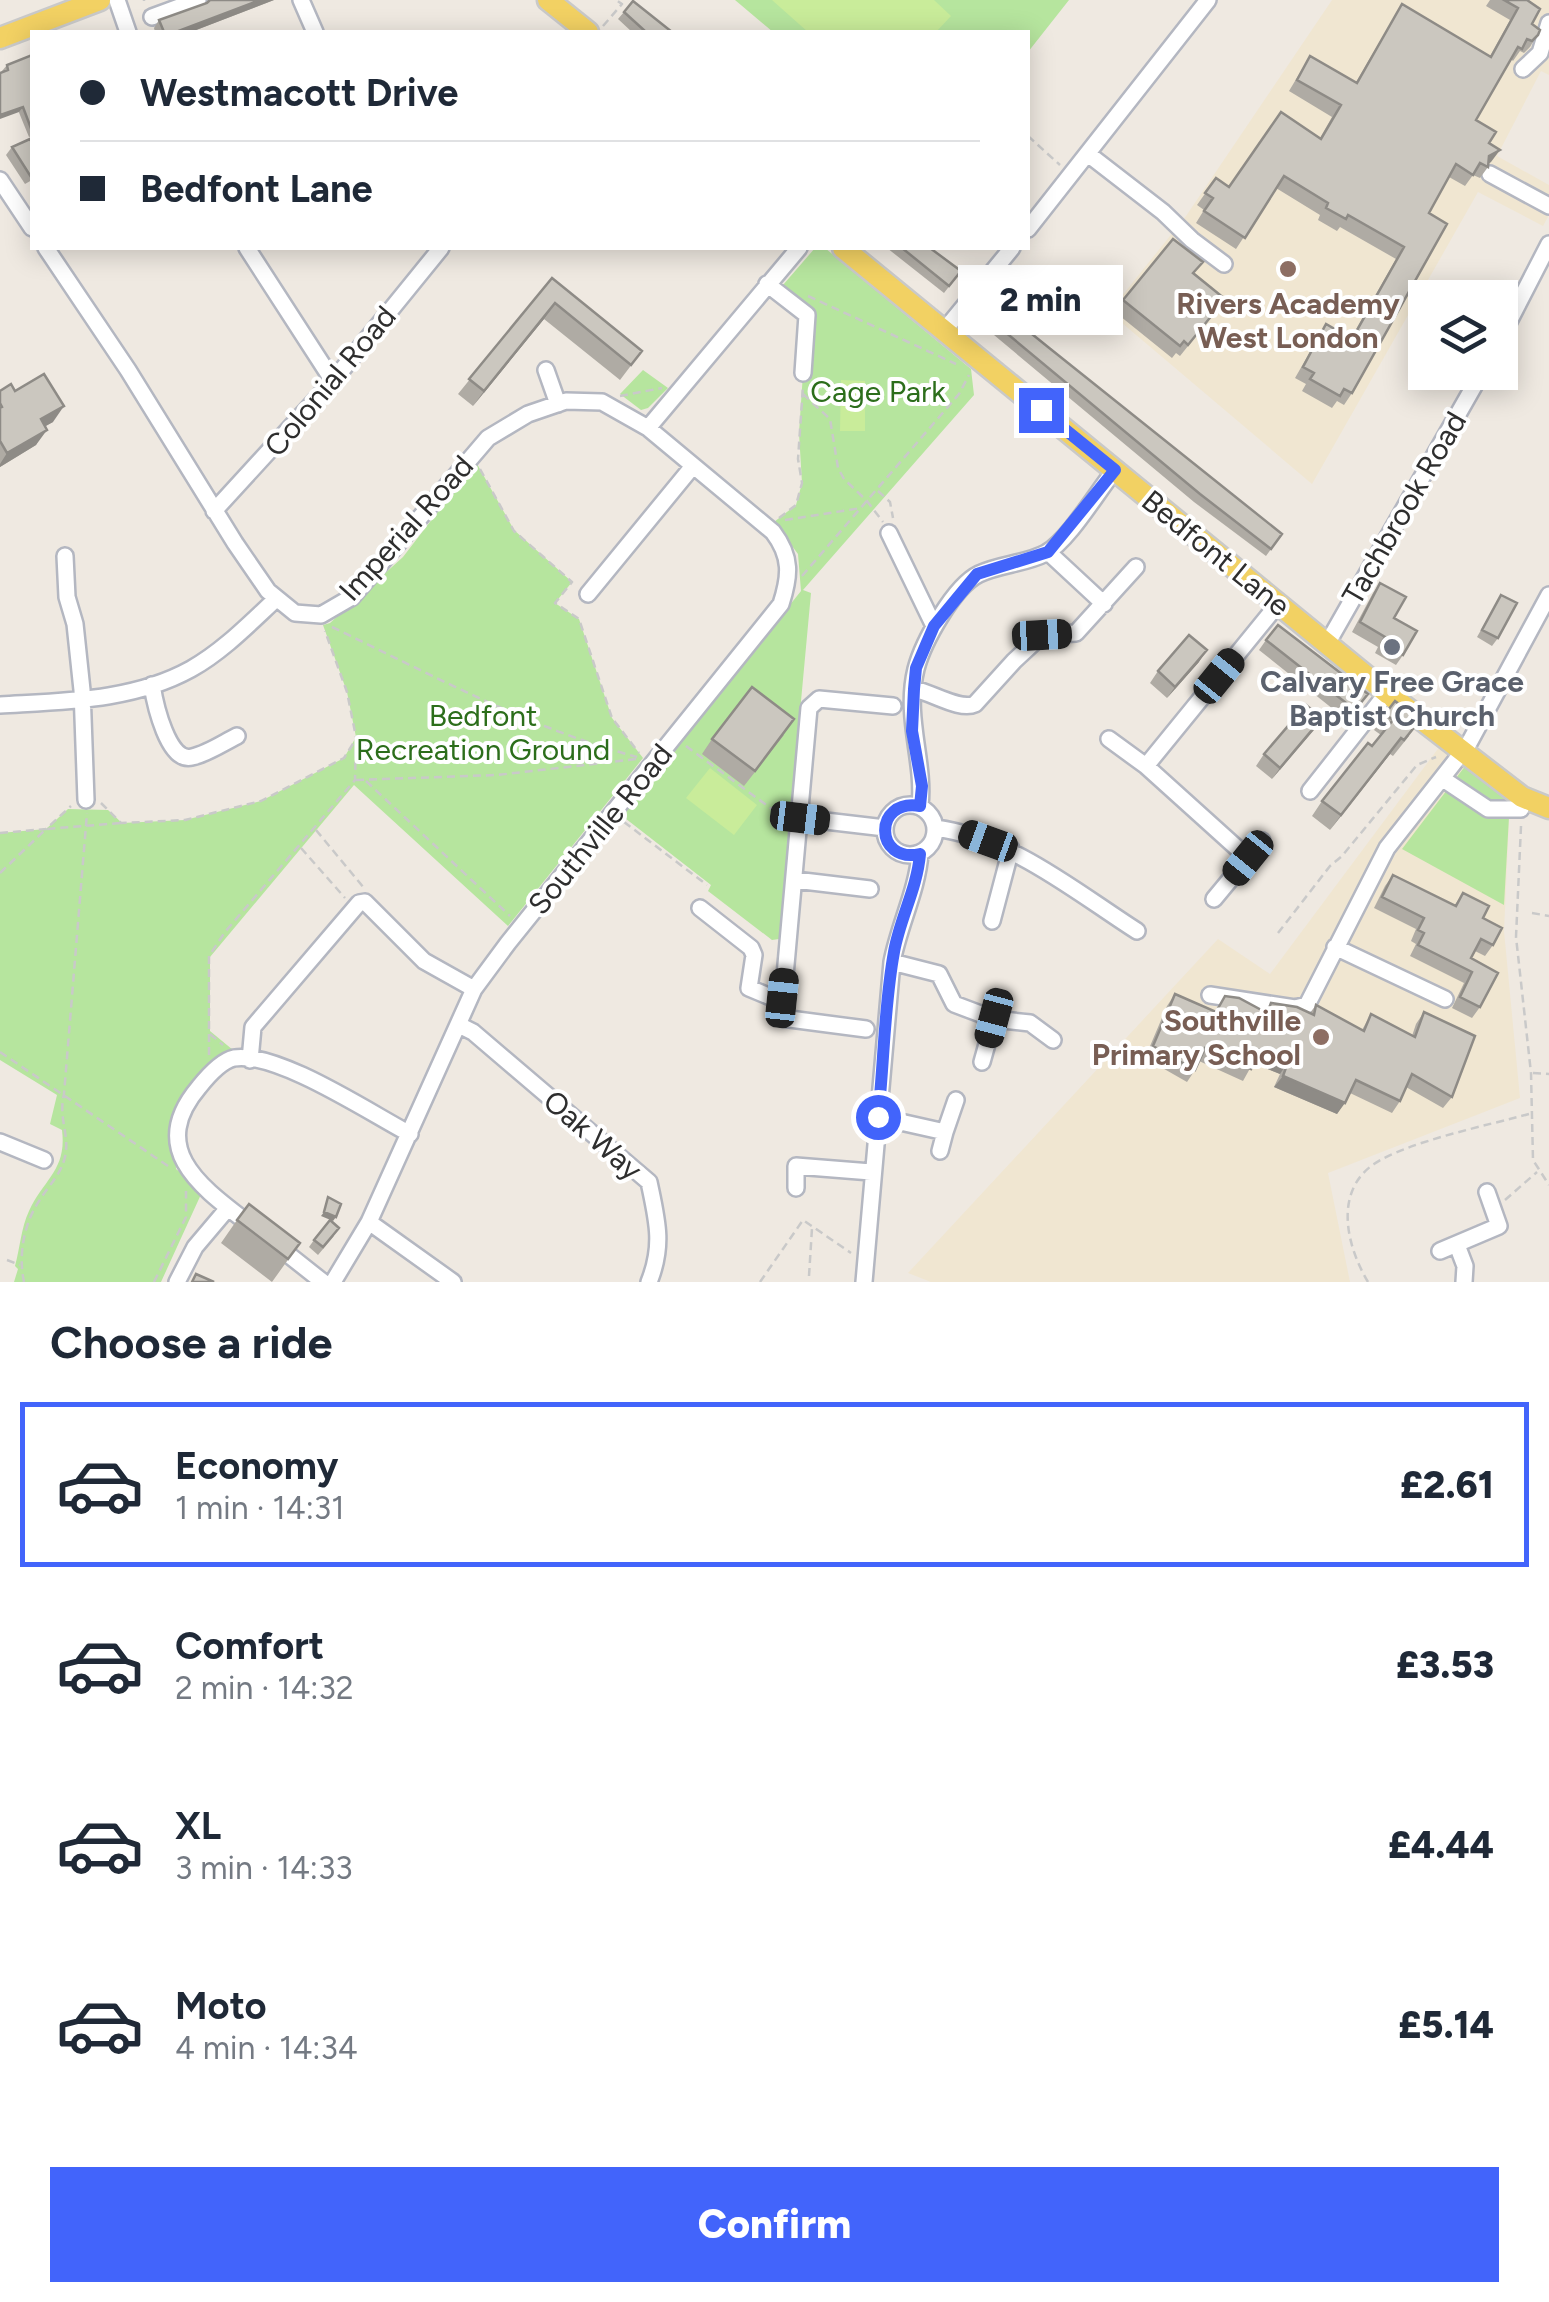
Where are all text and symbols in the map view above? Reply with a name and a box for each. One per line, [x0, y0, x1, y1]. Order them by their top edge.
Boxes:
text: Westmacott Drive [140, 70, 458, 116]
text: Bedfont Lane [140, 166, 373, 212]
marker: Rivers Academy West London [1277, 258, 1299, 280]
callout: 2 min [958, 265, 1124, 335]
map controls [1408, 280, 1518, 390]
button: layers [1408, 280, 1518, 390]
text: 2 min [1000, 281, 1081, 319]
place label: Rivers Academy West London [1176, 285, 1400, 356]
street label: Colonial Road [256, 298, 404, 464]
park label: Cage Park [810, 373, 946, 410]
route end [1019, 388, 1064, 433]
street label: Tachbrook Road [1334, 405, 1474, 611]
street label: Imperial Road [331, 448, 481, 608]
street label: Bedfont Lane [1134, 482, 1298, 624]
car [1011, 618, 1073, 652]
marker: Calvary Free Grace Baptist Church [1381, 636, 1403, 658]
car [1188, 643, 1250, 709]
place label: Calvary Free Grace Baptist Church [1260, 663, 1524, 734]
park label: Bedfont Recreation Ground [356, 697, 610, 768]
street label: Southville Road [520, 736, 680, 922]
car [768, 799, 832, 837]
car [955, 817, 1021, 865]
car [1217, 825, 1279, 891]
car [764, 967, 800, 1029]
car [972, 985, 1016, 1051]
place label: Southville Primary School [1092, 1002, 1301, 1073]
marker: Southville Primary School [1310, 1026, 1332, 1048]
street label: Oak Way [536, 1082, 650, 1188]
route start [856, 1095, 901, 1140]
text: Choose a ride [50, 1315, 332, 1369]
icon: car [55, 1440, 145, 1530]
text: Economy [175, 1443, 338, 1489]
text: £2.61 [1400, 1462, 1494, 1508]
text: 1 min · 14:31 [175, 1489, 344, 1527]
icon: car [55, 1620, 145, 1710]
text: Comfort [175, 1623, 324, 1669]
text: £3.53 [1396, 1642, 1494, 1688]
text: 2 min · 14:32 [175, 1669, 354, 1707]
icon: car [55, 1800, 145, 1890]
text: XL [175, 1803, 221, 1849]
text: £4.44 [1388, 1822, 1494, 1868]
text: 3 min · 14:33 [175, 1849, 353, 1887]
icon: car [55, 1980, 145, 2070]
text: Moto [175, 1983, 267, 2029]
text: £5.14 [1398, 2002, 1494, 2048]
text: 4 min · 14:34 [175, 2029, 358, 2067]
button: Confirm [50, 2167, 1499, 2282]

